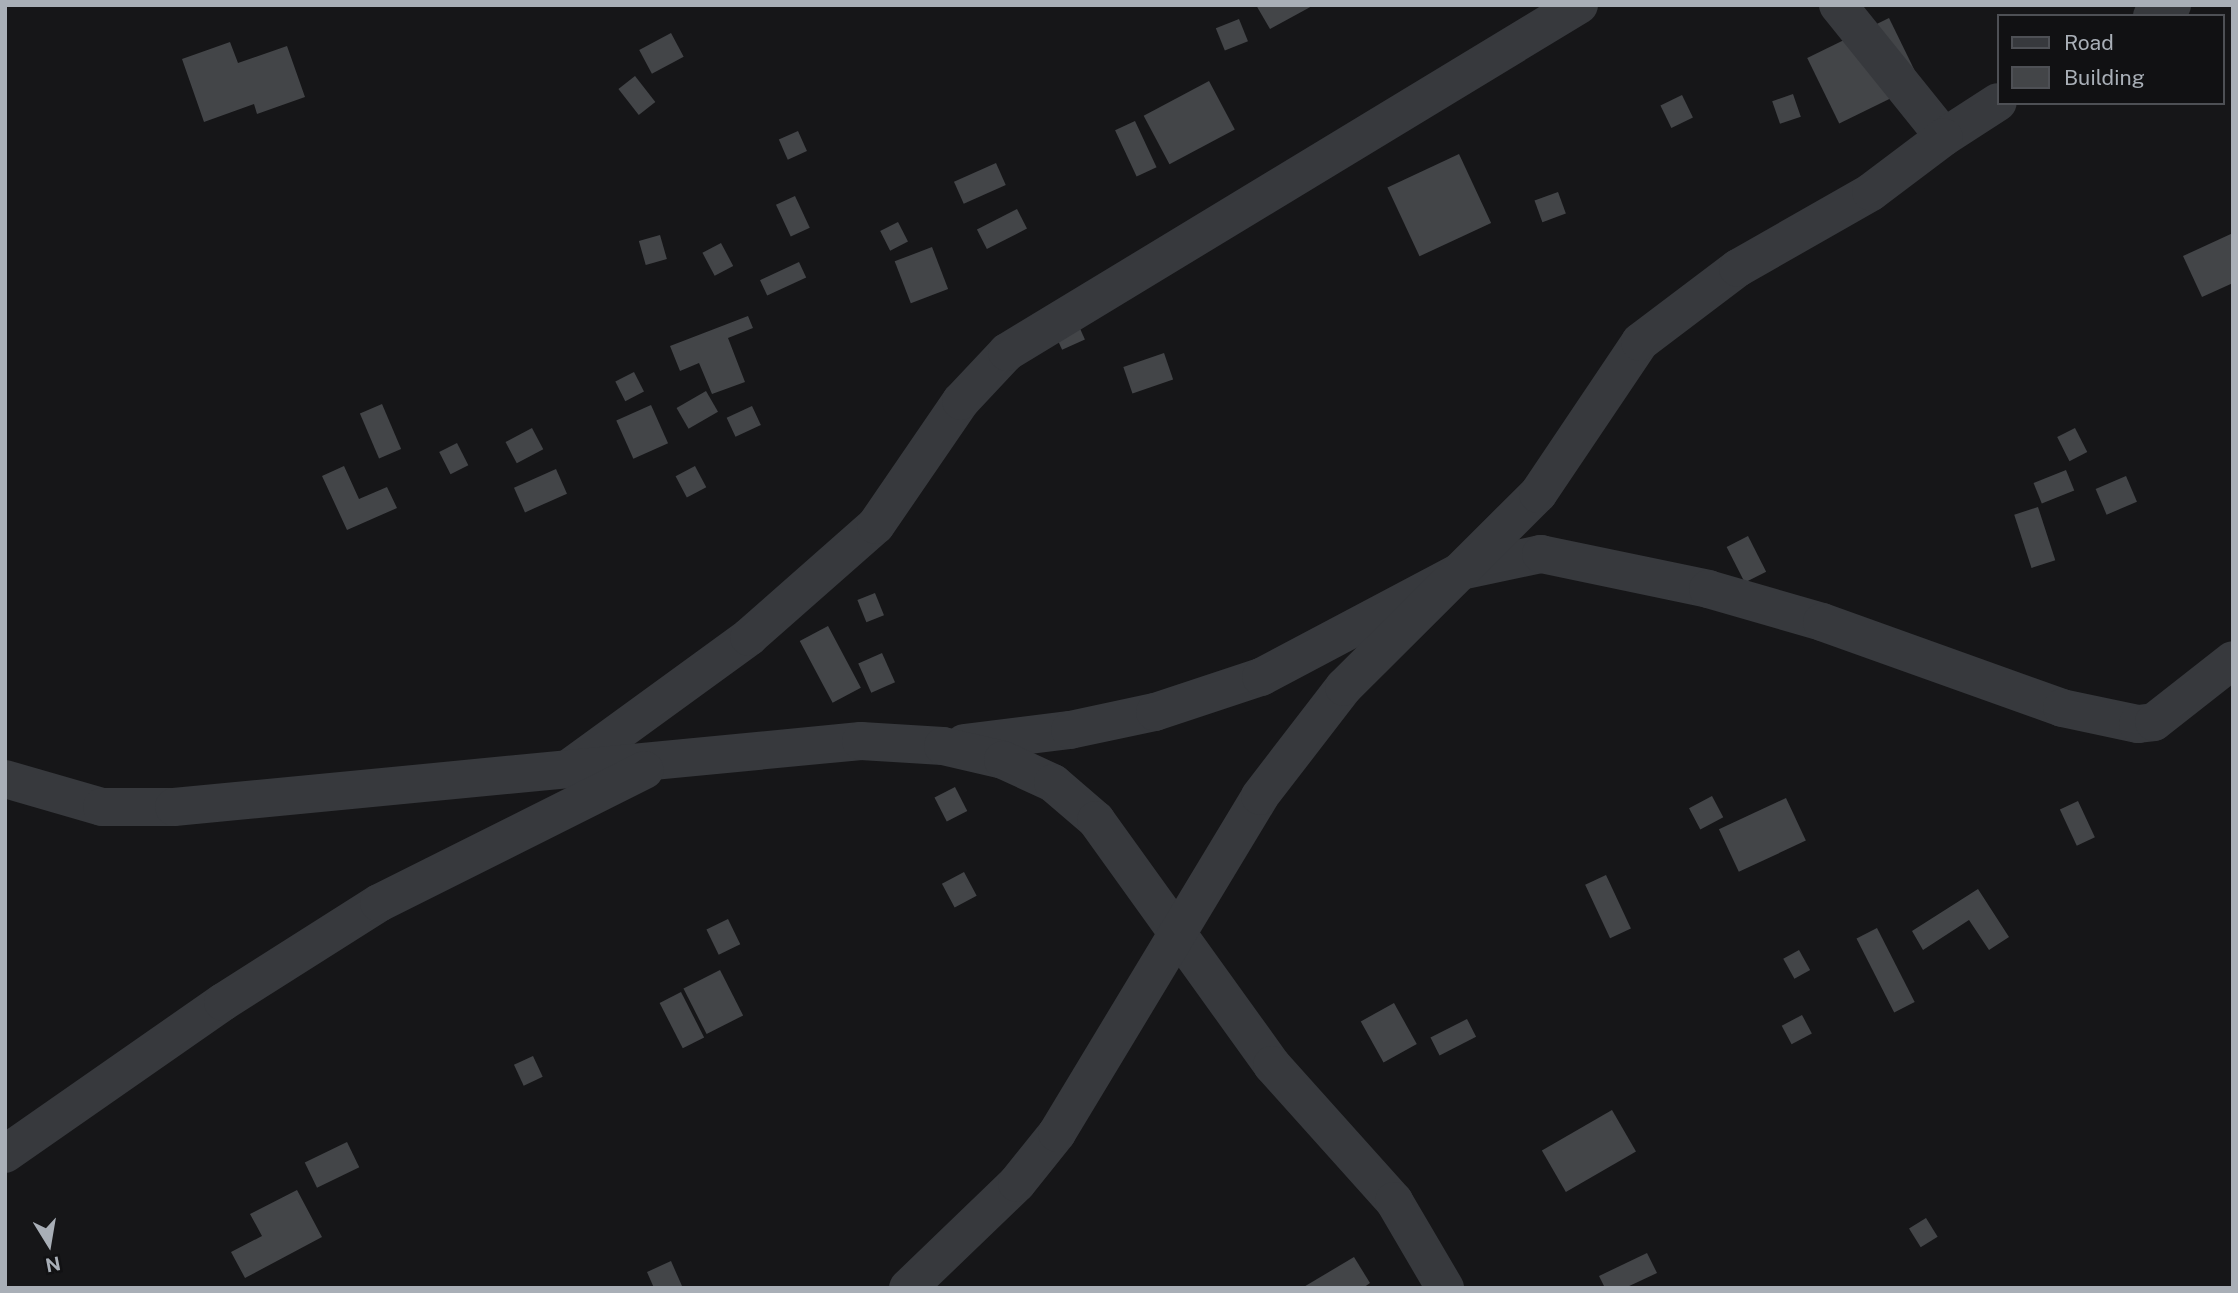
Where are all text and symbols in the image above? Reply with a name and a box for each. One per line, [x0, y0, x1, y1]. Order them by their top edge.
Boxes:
legend [1996, 14, 2224, 105]
text: Road [2064, 30, 2114, 55]
text: Building [2064, 65, 2145, 90]
north arrow [14, 1209, 84, 1279]
text: N [44, 1252, 62, 1277]

